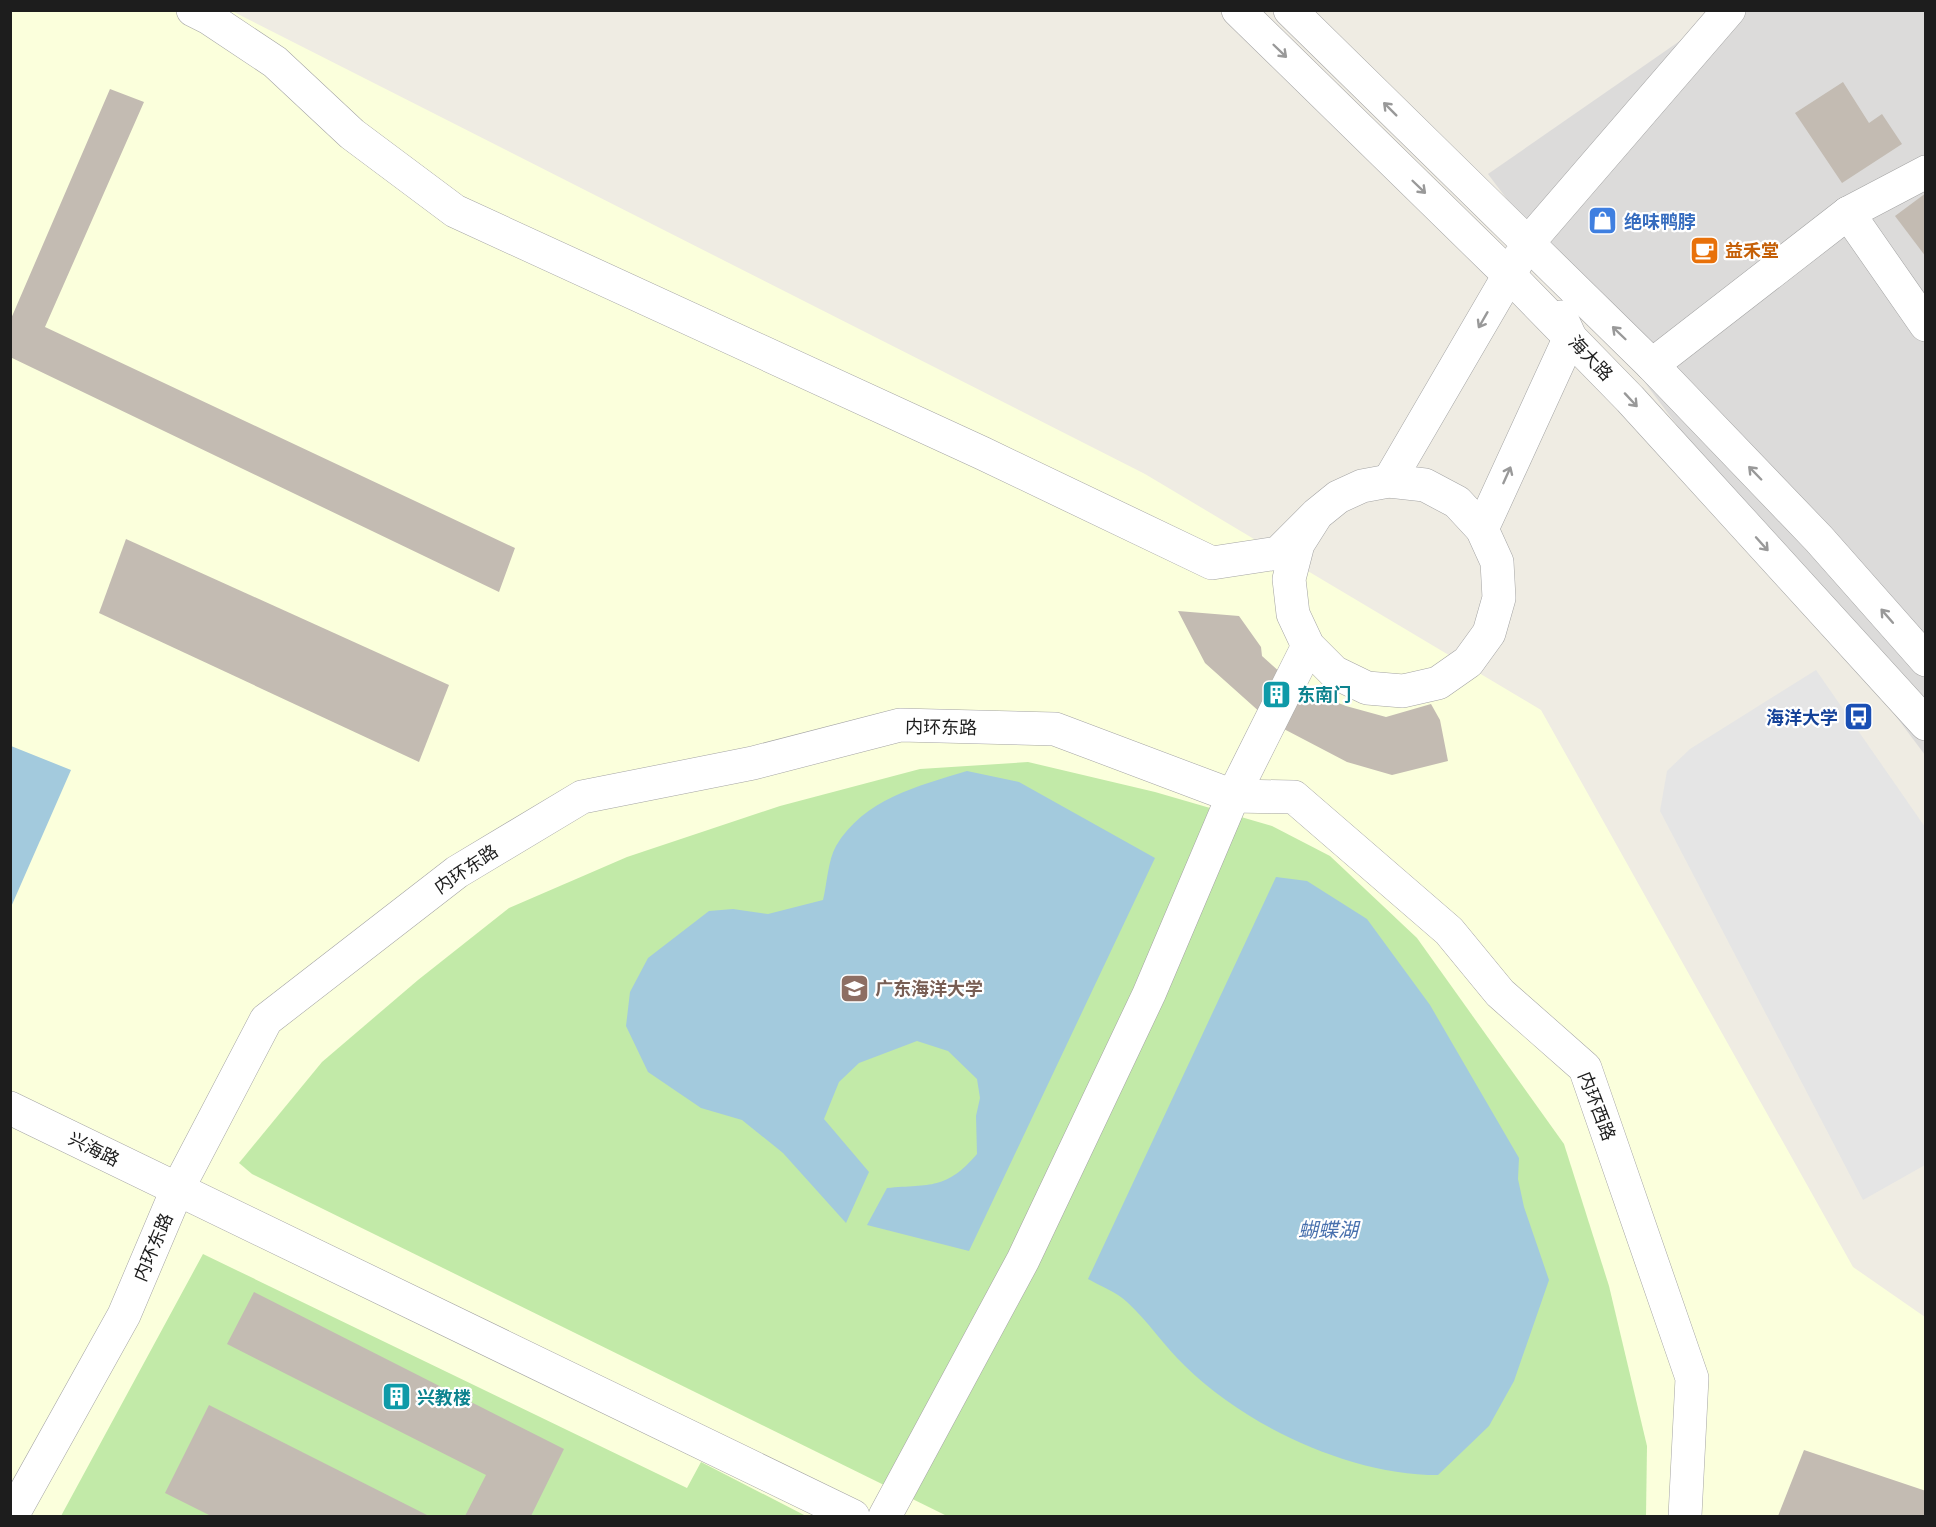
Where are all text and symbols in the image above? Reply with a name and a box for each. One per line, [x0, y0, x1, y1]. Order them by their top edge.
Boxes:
one-way arrow [1272, 44, 1287, 59]
one-way arrow [1382, 101, 1397, 116]
one-way arrow [1412, 180, 1427, 195]
shop icon: 绝味鸭脖 [1587, 205, 1619, 237]
place label: 绝味鸭脖 [1624, 211, 1696, 232]
cafe icon: 益禾堂 [1688, 234, 1720, 266]
place label: 益禾堂 [1725, 240, 1779, 261]
one-way arrow [1477, 311, 1489, 328]
one-way arrow [1611, 326, 1626, 341]
street label: 海大路 [1565, 331, 1617, 385]
one-way arrow [1624, 392, 1638, 407]
one-way arrow [1748, 465, 1763, 480]
one-way arrow [1501, 467, 1513, 485]
one-way arrow [1755, 536, 1769, 551]
one-way arrow [1880, 609, 1894, 624]
building icon: 东南门 [1260, 678, 1292, 710]
place label: 东南门 [1297, 684, 1351, 705]
bus stop icon: 海洋大学 [1843, 701, 1875, 733]
place label: 海洋大学 [1766, 707, 1838, 728]
street label: 内环东路 [905, 716, 977, 738]
street label: 内环东路 [430, 840, 502, 898]
school or university icon: 广东海洋大学 [838, 972, 870, 1004]
place label: 广东海洋大学 [875, 978, 983, 999]
street label: 内环西路 [1574, 1069, 1620, 1143]
street label: 兴海路 [65, 1128, 123, 1170]
street label: 内环东路 [129, 1210, 177, 1284]
water label: 蝴蝶湖 [1298, 1218, 1361, 1242]
building icon: 兴教楼 [380, 1381, 412, 1413]
place label: 兴教楼 [417, 1387, 471, 1408]

